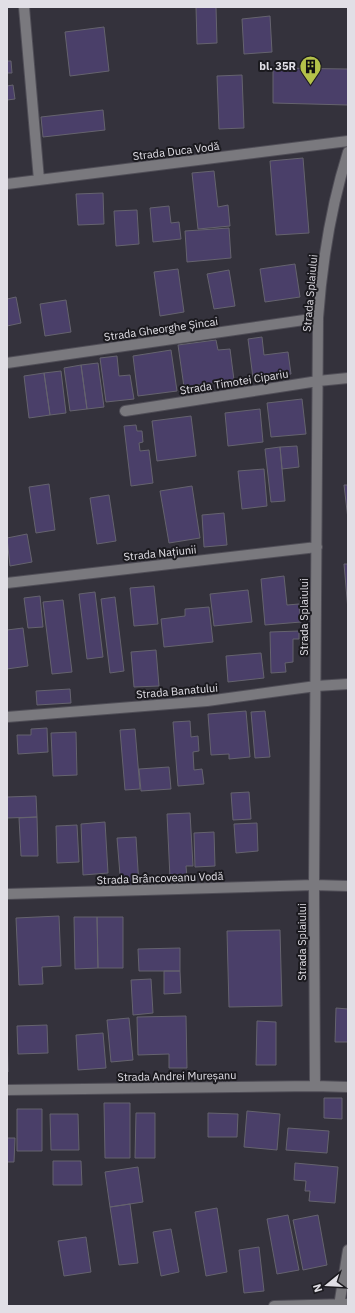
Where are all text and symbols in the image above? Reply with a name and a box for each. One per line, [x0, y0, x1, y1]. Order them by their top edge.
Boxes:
building icon: bl. 35R [298, 53, 324, 86]
place label: bl. 35R [259, 59, 296, 73]
street label: Strada Duca Vodă [132, 139, 220, 163]
street label: Strada Splaiului [300, 254, 320, 332]
street label: Strada Gheorghe Șincai [103, 314, 219, 344]
street label: Strada Timotei Cipariu [179, 366, 289, 398]
street label: Strada Națiunii [123, 542, 197, 564]
street label: Strada Splaiului [297, 578, 311, 656]
street label: Strada Banatului [135, 680, 219, 702]
street label: Strada Brâncoveanu Vodă [96, 869, 224, 887]
street label: Strada Splaiului [295, 903, 309, 981]
street label: Strada Andrei Mureșanu [117, 1068, 237, 1084]
north arrow [307, 1265, 347, 1305]
text: N [310, 1282, 325, 1294]

